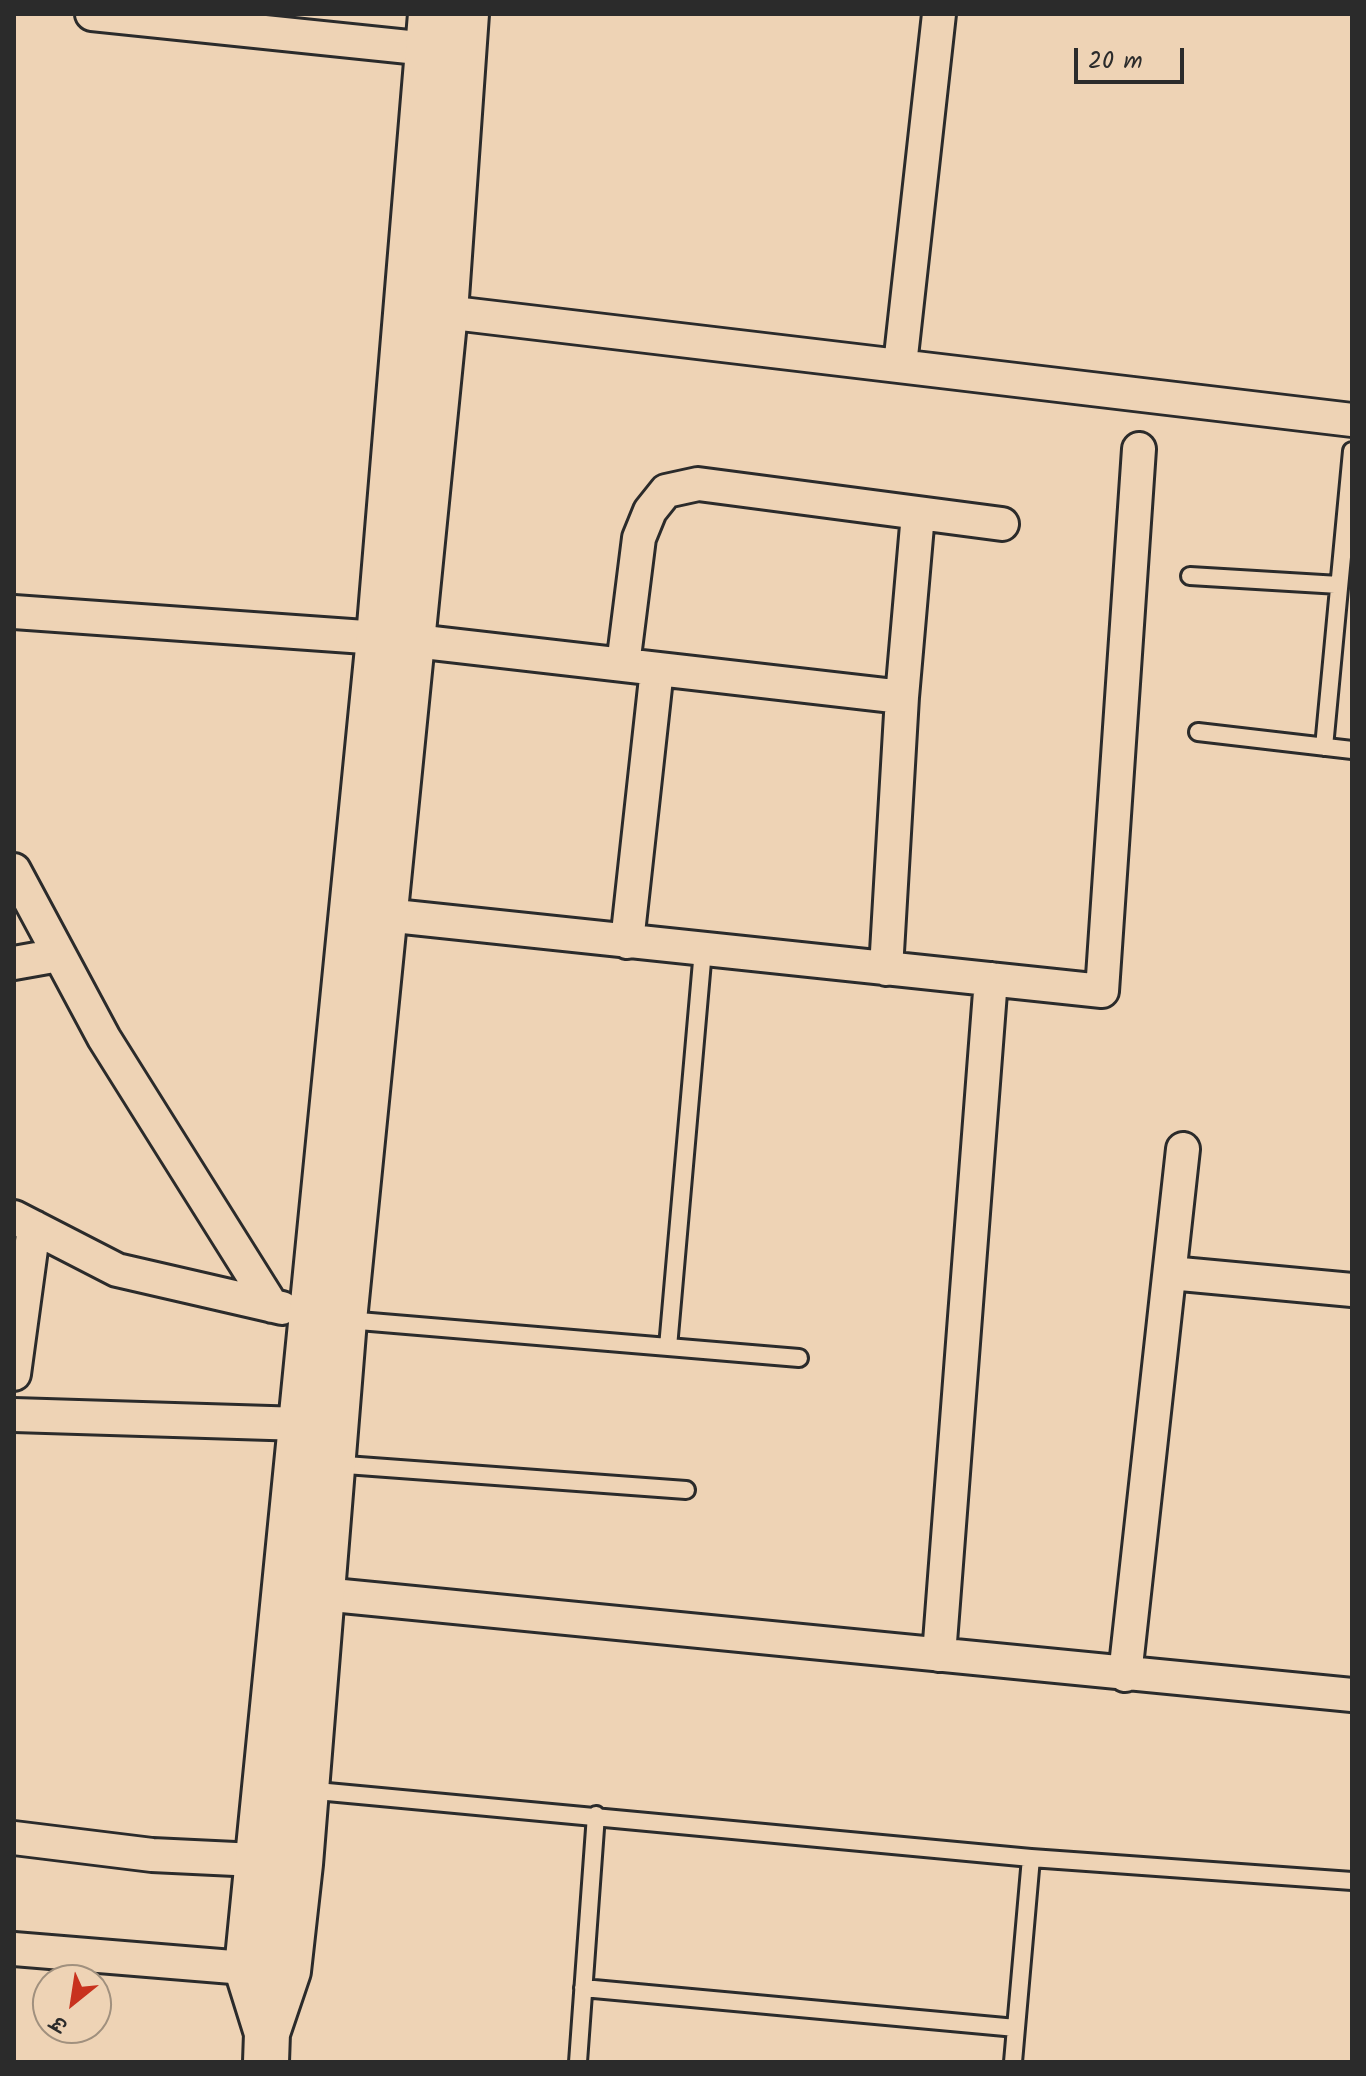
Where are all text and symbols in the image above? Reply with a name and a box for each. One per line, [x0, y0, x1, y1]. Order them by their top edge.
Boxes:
scale bar [1078, 32, 1188, 82]
text: 20 m [1088, 42, 1143, 81]
north arrow [32, 1964, 112, 2044]
text: उ [46, 2005, 75, 2042]

